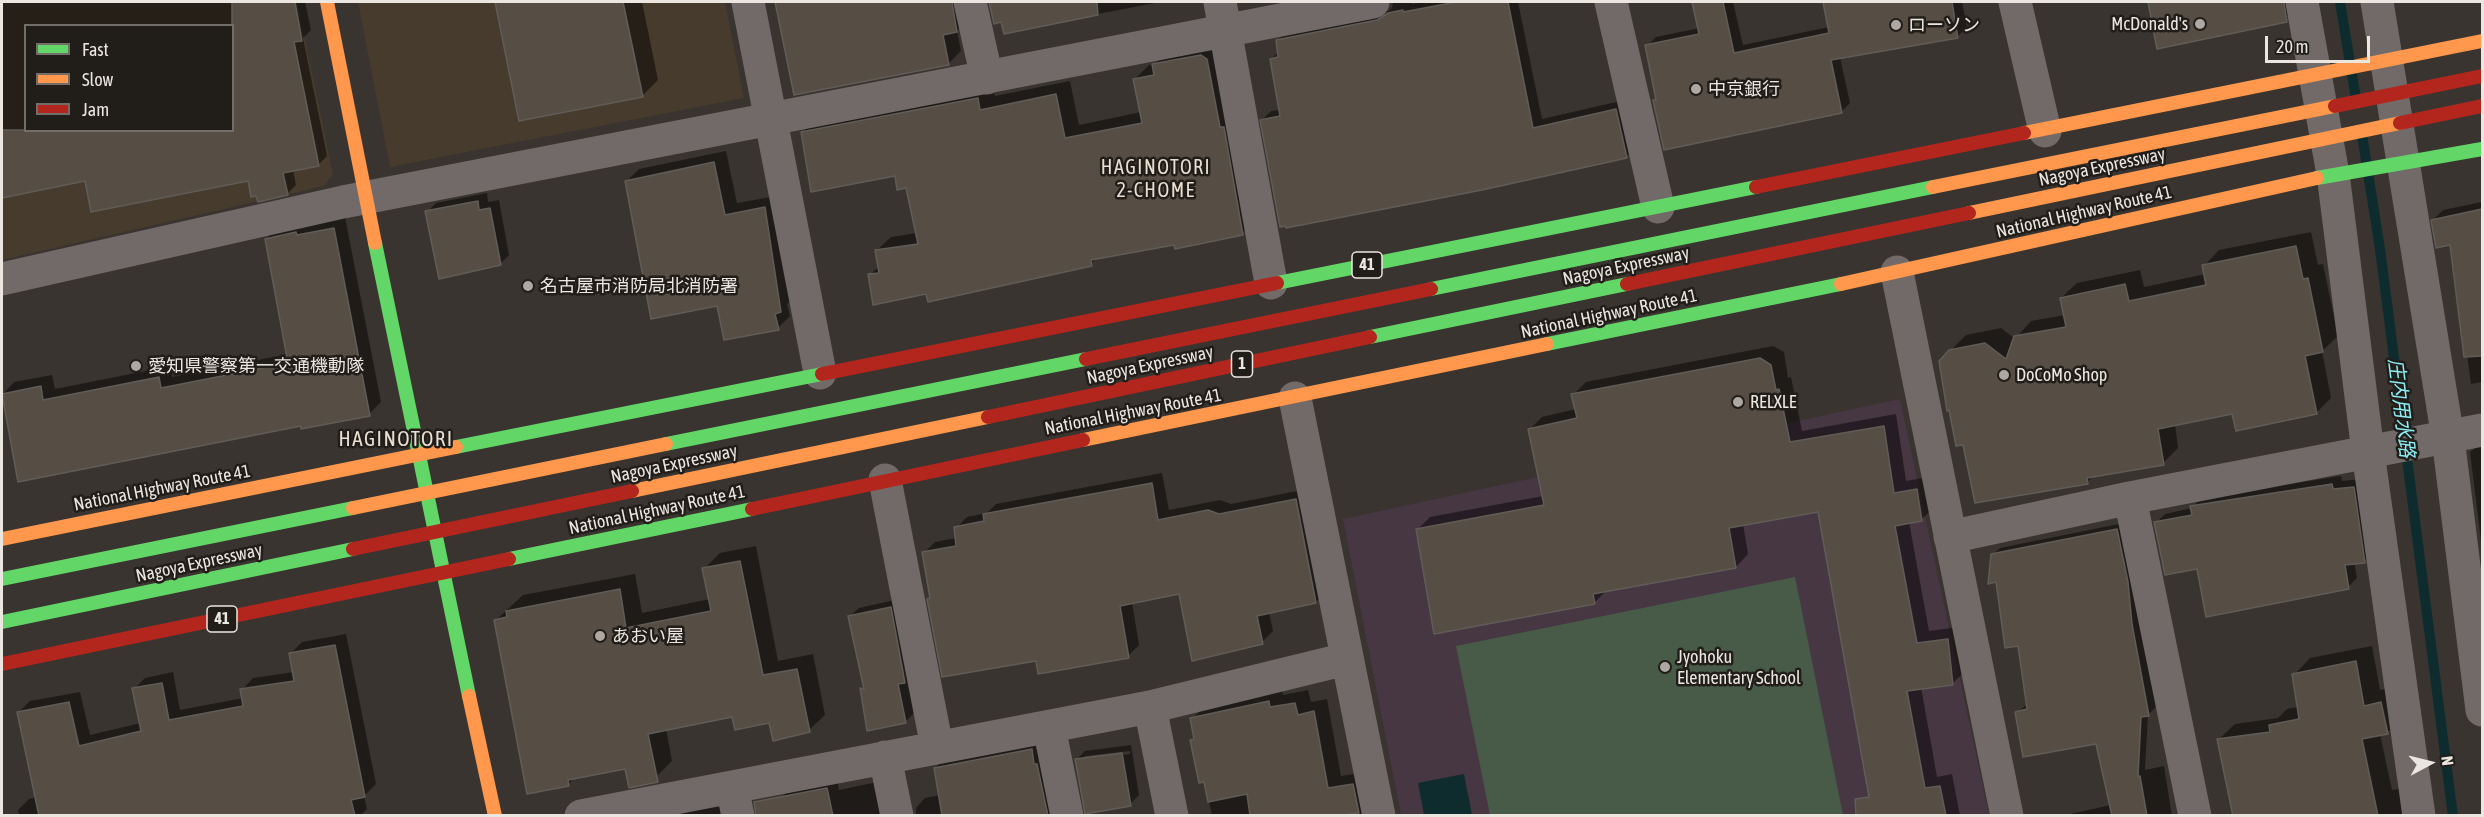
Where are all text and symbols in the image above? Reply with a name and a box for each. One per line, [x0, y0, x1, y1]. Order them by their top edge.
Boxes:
place label: McDonald's [2111, 13, 2188, 35]
place label: ローソン [1908, 14, 1980, 36]
marker: McDonald's [2193, 17, 2207, 31]
marker: ローソン [1889, 18, 1903, 32]
legend [24, 24, 234, 132]
scale bar [2268, 24, 2373, 62]
text: 20 m [2276, 36, 2308, 57]
text: Fast [82, 39, 109, 60]
text: Slow [82, 69, 113, 90]
place label: 中京銀行 [1708, 78, 1780, 100]
marker: 中京銀行 [1689, 82, 1703, 96]
text: Jam [82, 99, 109, 120]
street label: Nagoya Expressway [2037, 143, 2167, 191]
district label: HAGINOTORI 2-CHOME [1101, 156, 1211, 203]
street label: National Highway Route 41 [1994, 181, 2174, 243]
street label: Nagoya Expressway [1561, 242, 1691, 290]
road number: 41 [1352, 252, 1382, 278]
place label: 名古屋市消防局北消防署 [540, 275, 738, 297]
marker: 名古屋市消防局北消防署 [521, 279, 535, 293]
street label: National Highway Route 41 [1519, 285, 1699, 343]
street label: Nagoya Expressway [1085, 341, 1215, 389]
road number: 1 [1232, 351, 1252, 377]
place label: 愛知県警察第一交通機動隊 [148, 355, 364, 377]
water label: 庄内用水路 [2383, 357, 2419, 459]
marker: 愛知県警察第一交通機動隊 [129, 359, 143, 373]
place label: DoCoMo Shop [2016, 364, 2107, 386]
marker: DoCoMo Shop [1997, 368, 2011, 382]
street label: National Highway Route 41 [1043, 384, 1223, 440]
place label: RELXLE [1750, 391, 1796, 413]
marker: RELXLE [1731, 395, 1745, 409]
district label: HAGINOTORI [338, 426, 454, 452]
street label: Nagoya Expressway [609, 440, 739, 488]
street label: National Highway Route 41 [72, 460, 252, 516]
street label: National Highway Route 41 [567, 481, 747, 539]
street label: Nagoya Expressway [134, 539, 264, 587]
road number: 41 [207, 606, 237, 632]
place label: あおい屋 [612, 625, 684, 647]
marker: あおい屋 [593, 629, 607, 643]
place label: Jyohoku Elementary School [1677, 646, 1801, 688]
marker: Jyohoku Elementary School [1658, 660, 1672, 674]
north arrow [2400, 733, 2460, 793]
text: N [2438, 755, 2457, 767]

